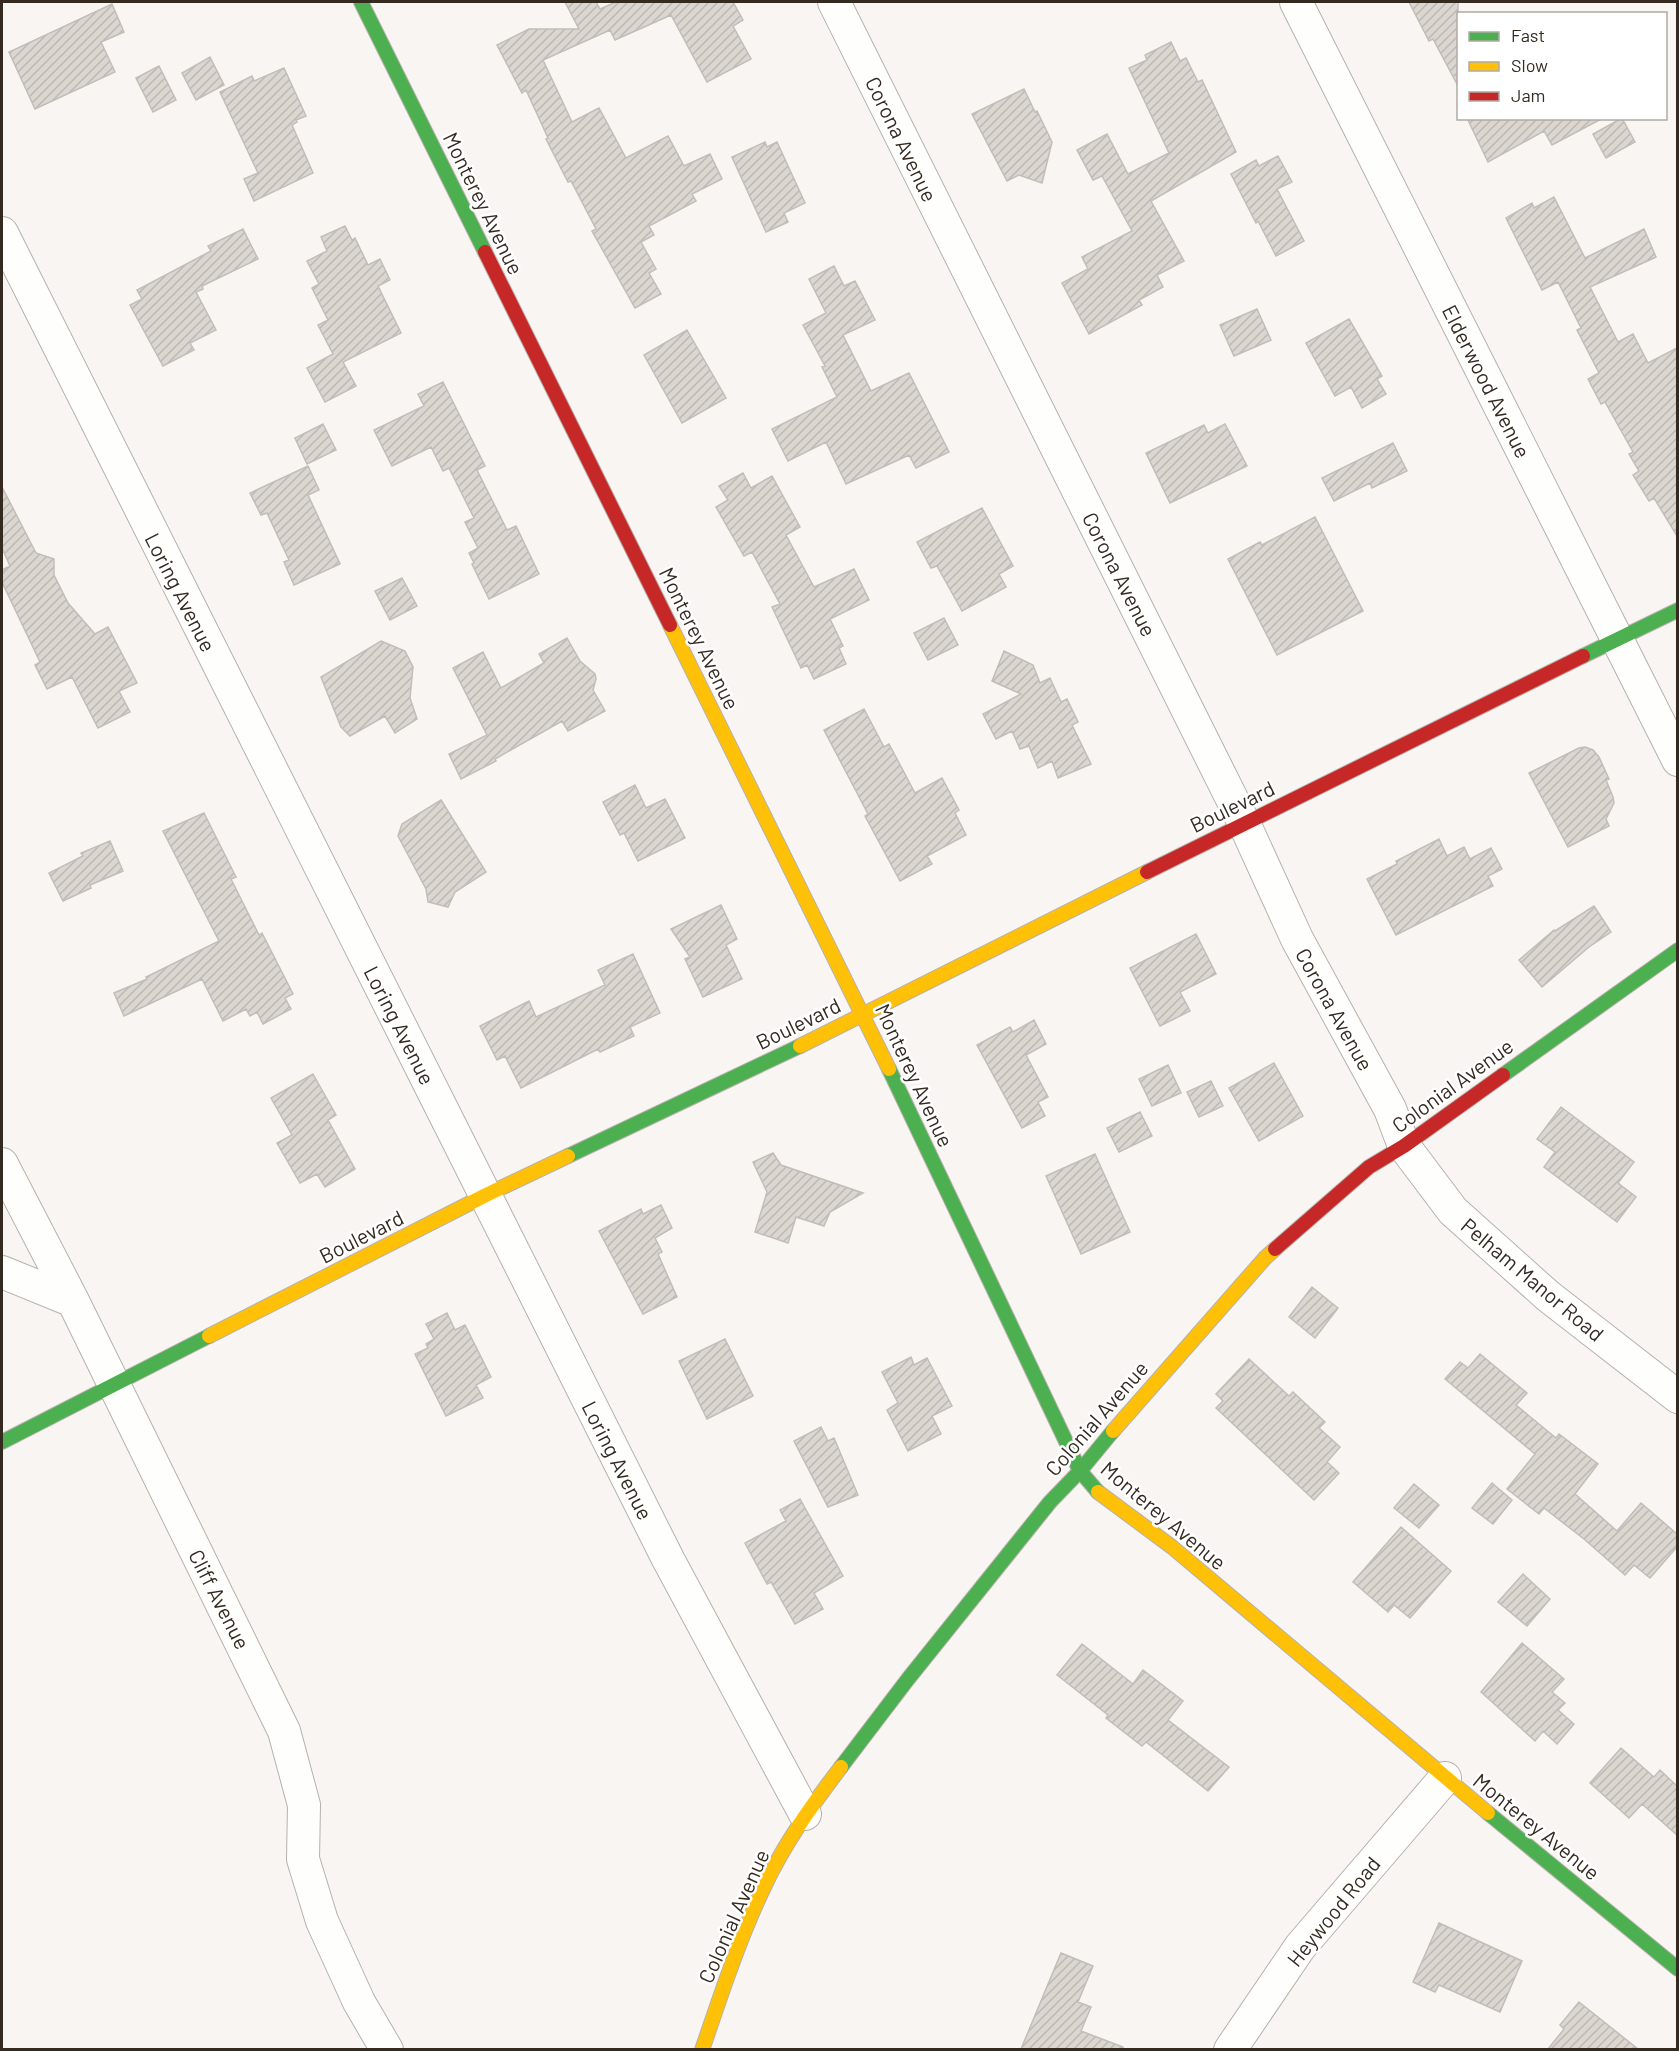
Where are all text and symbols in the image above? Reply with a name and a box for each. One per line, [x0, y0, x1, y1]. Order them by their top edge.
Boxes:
legend [1457, 12, 1667, 120]
text: Fast [1511, 24, 1545, 46]
text: Slow [1511, 54, 1548, 76]
street label: Corona Avenue [861, 72, 943, 206]
text: Jam [1511, 84, 1545, 106]
street label: Monterey Avenue [439, 128, 529, 278]
street label: Elderwood Avenue [1438, 300, 1536, 462]
street label: Corona Avenue [1078, 508, 1162, 640]
street label: Loring Avenue [140, 528, 222, 656]
street label: Monterey Avenue [655, 563, 745, 713]
street label: Boulevard [1186, 775, 1278, 837]
street label: Corona Avenue [1291, 943, 1379, 1075]
street label: Loring Avenue [359, 961, 441, 1089]
street label: Boulevard [752, 992, 844, 1054]
street label: Monterey Avenue [871, 999, 959, 1151]
street label: Colonial Avenue [1387, 1033, 1517, 1137]
street label: Boulevard [315, 1204, 407, 1268]
street label: Pelham Manor Road [1457, 1212, 1609, 1346]
street label: Colonial Avenue [1039, 1356, 1153, 1480]
street label: Loring Avenue [577, 1396, 659, 1524]
street label: Monterey Avenue [1096, 1455, 1232, 1575]
street label: Cliff Avenue [184, 1545, 256, 1653]
street label: Monterey Avenue [1469, 1767, 1605, 1885]
street label: Colonial Avenue [692, 1845, 774, 1987]
street label: Heywood Road [1281, 1851, 1385, 1971]

